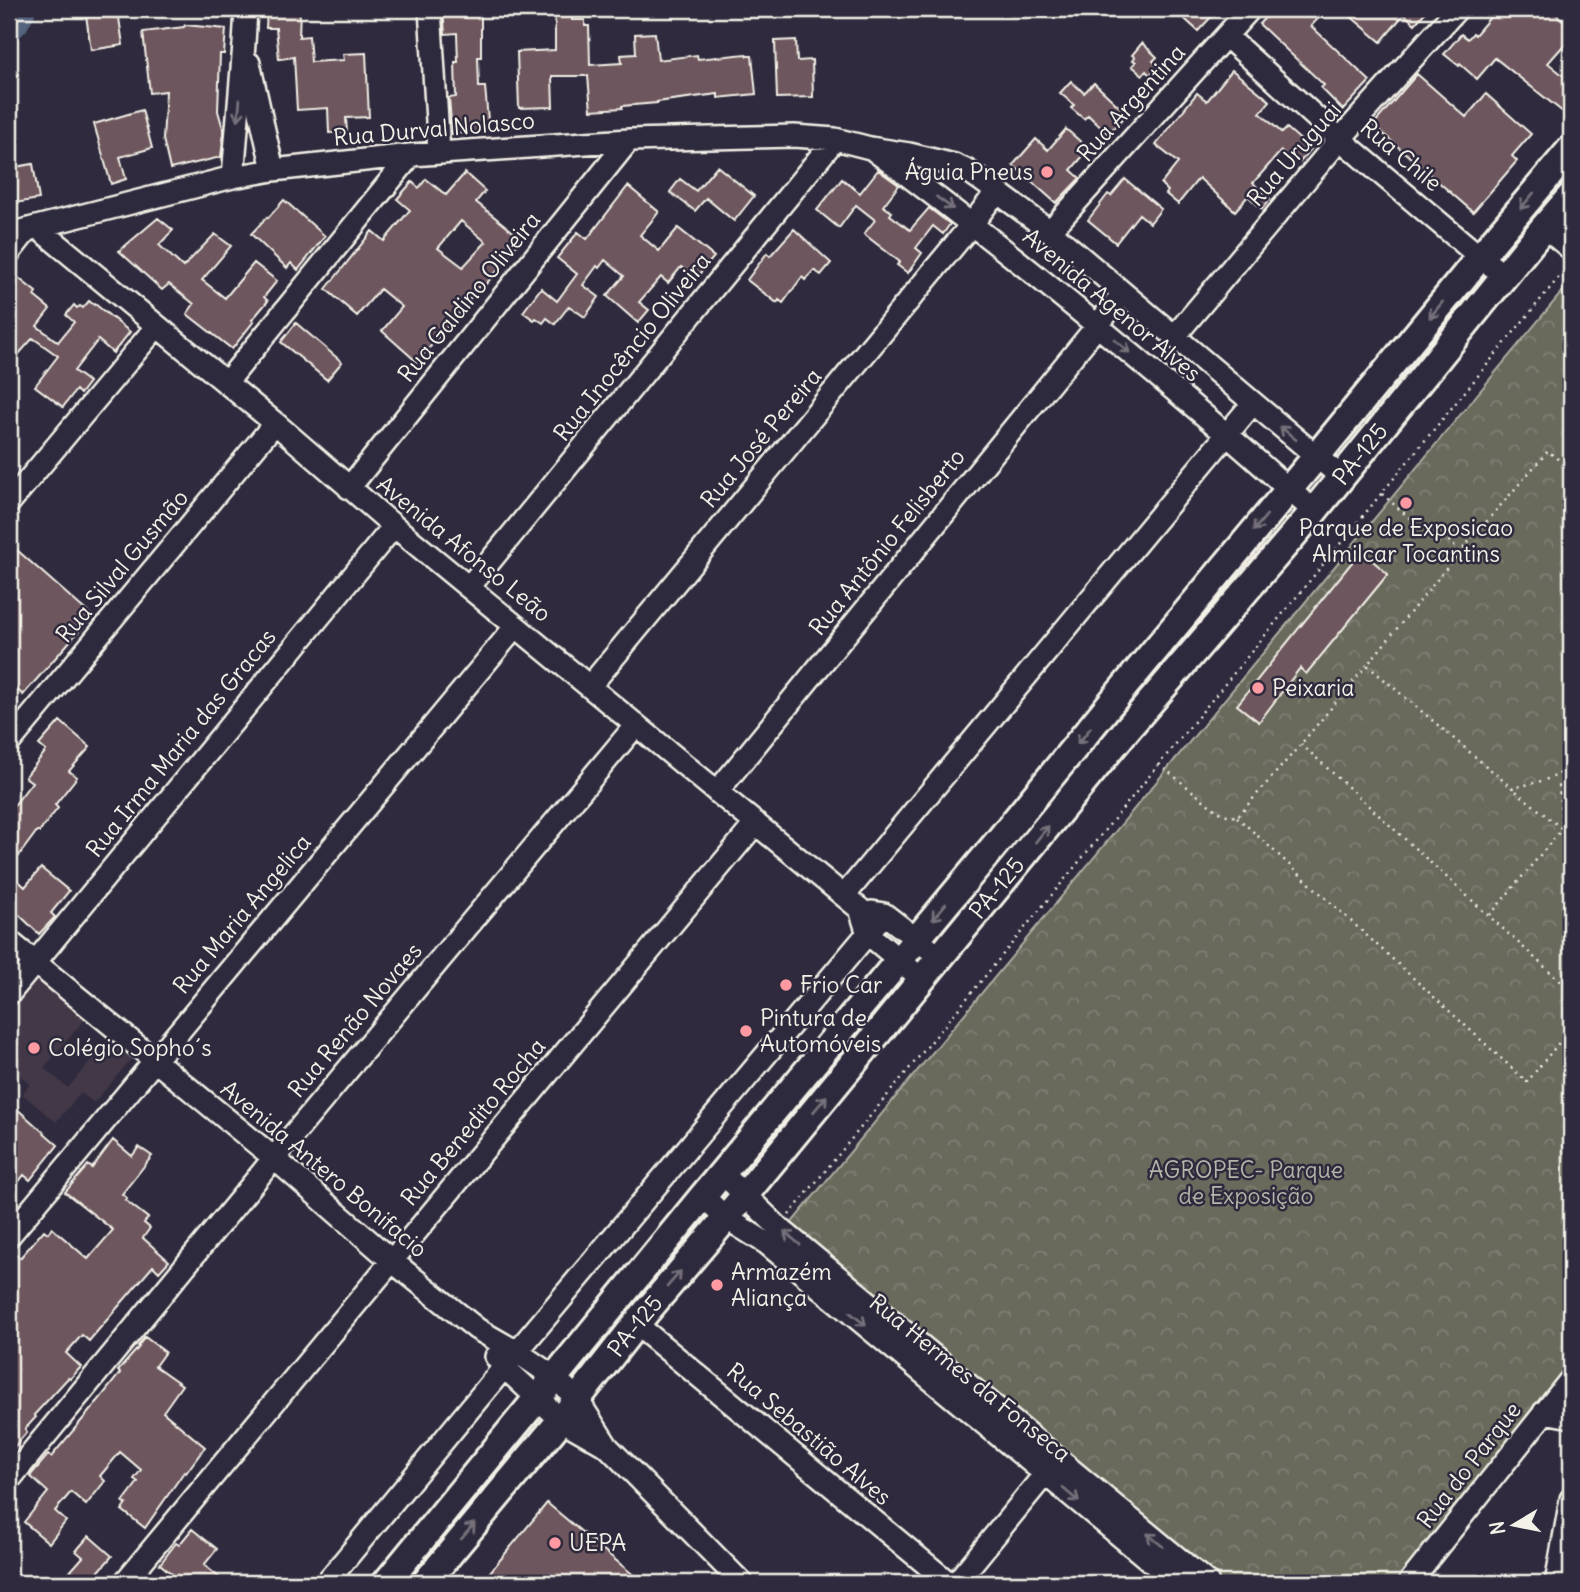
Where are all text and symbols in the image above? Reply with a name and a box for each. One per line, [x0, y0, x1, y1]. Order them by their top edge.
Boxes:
street label: Rua Argentina [1070, 38, 1191, 167]
street label: Rua Uruguai [1240, 95, 1347, 212]
one-way arrow [232, 98, 245, 121]
street label: Rua Durval Nolasco [332, 105, 536, 152]
street label: Rua Chile [1355, 112, 1448, 197]
place label: Águia Pneus [905, 157, 1033, 186]
marker: Águia Pneus [1039, 164, 1055, 180]
one-way arrow [1519, 192, 1535, 210]
one-way arrow [935, 196, 954, 210]
street label: Rua Galdino Oliveira [391, 206, 546, 388]
street label: Avenida Agenor Alves [1017, 222, 1207, 388]
street label: Rua Inocêncio Oliveira [547, 247, 716, 447]
one-way arrow [1429, 301, 1444, 319]
one-way arrow [1112, 338, 1130, 354]
street label: Rua José Pereira [694, 362, 827, 513]
street label: PA-125 [1326, 417, 1394, 491]
one-way arrow [1280, 425, 1298, 441]
street label: Rua Antônio Felisberto [802, 442, 971, 641]
street label: Avenida Afonso Leão [371, 469, 557, 628]
street label: Rua Silval Gusmão [49, 483, 194, 648]
marker: Parque de Exposicao Almilcar Tocantins [1398, 495, 1414, 511]
place label: Parque de Exposicao Almilcar Tocantins [1299, 513, 1513, 568]
one-way arrow [1253, 514, 1268, 532]
street label: Rua Irma Maria das Gracas [79, 623, 282, 863]
place label: Peixaria [1272, 673, 1354, 702]
marker: Peixaria [1250, 680, 1266, 696]
one-way arrow [1076, 726, 1091, 744]
one-way arrow [1035, 825, 1050, 843]
street label: Rua Maria Angelica [166, 828, 317, 999]
street label: PA-125 [962, 851, 1030, 925]
one-way arrow [931, 902, 947, 920]
street label: Rua Renão Novaes [281, 936, 428, 1103]
place label: Frio Car [800, 970, 883, 999]
marker: Frio Car [778, 977, 794, 993]
place label: Pintura de Automóveis [760, 1003, 881, 1058]
marker: Pintura de Automóveis [738, 1023, 754, 1039]
street label: Rua Benedito Rocha [394, 1032, 551, 1211]
place label: Colégio Sopho´s [48, 1033, 212, 1062]
marker: Colégio Sopho´s [26, 1040, 42, 1056]
street label: Avenida Antero Bonifacio [215, 1074, 433, 1263]
one-way arrow [812, 1096, 828, 1114]
park label: AGROPEC- Parque de Exposição [1149, 1155, 1343, 1210]
one-way arrow [783, 1230, 801, 1246]
place label: Armazém Aliança [731, 1257, 832, 1312]
one-way arrow [666, 1270, 682, 1288]
marker: Armazém Aliança [709, 1277, 725, 1293]
street label: Rua Hermes da Fonseca [864, 1287, 1077, 1468]
street label: PA-125 [601, 1289, 669, 1363]
one-way arrow [848, 1311, 866, 1327]
street label: Rua Sebastião Alves [721, 1356, 898, 1511]
street label: Rua do Parque [1410, 1396, 1527, 1534]
one-way arrow [1062, 1487, 1080, 1503]
north arrow [1478, 1490, 1548, 1560]
text: N [1484, 1519, 1510, 1537]
one-way arrow [461, 1522, 476, 1540]
place label: UEPA [569, 1528, 626, 1557]
one-way arrow [1147, 1532, 1165, 1547]
marker: UEPA [547, 1535, 563, 1551]

